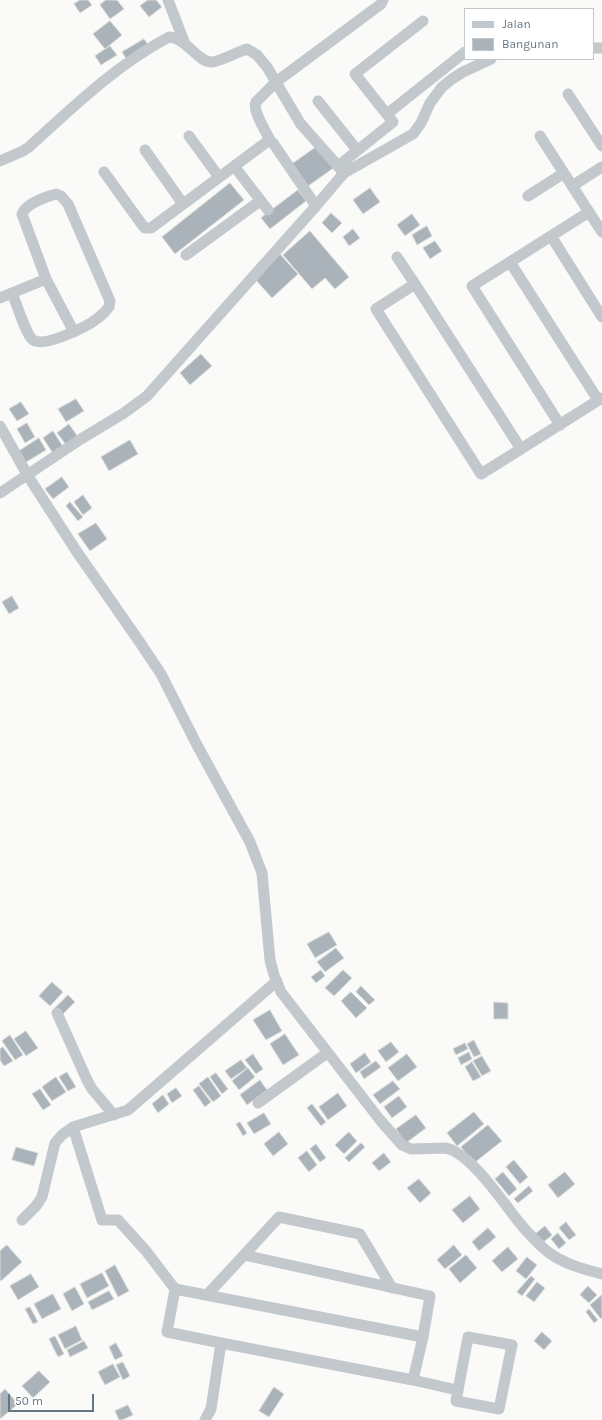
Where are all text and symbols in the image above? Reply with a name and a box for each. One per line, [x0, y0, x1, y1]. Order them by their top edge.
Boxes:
legend [464, 8, 594, 60]
text: Jalan [502, 17, 531, 31]
text: Bangunan [502, 37, 558, 51]
scale bar [10, 1386, 96, 1412]
text: 50 m [15, 1394, 43, 1408]

